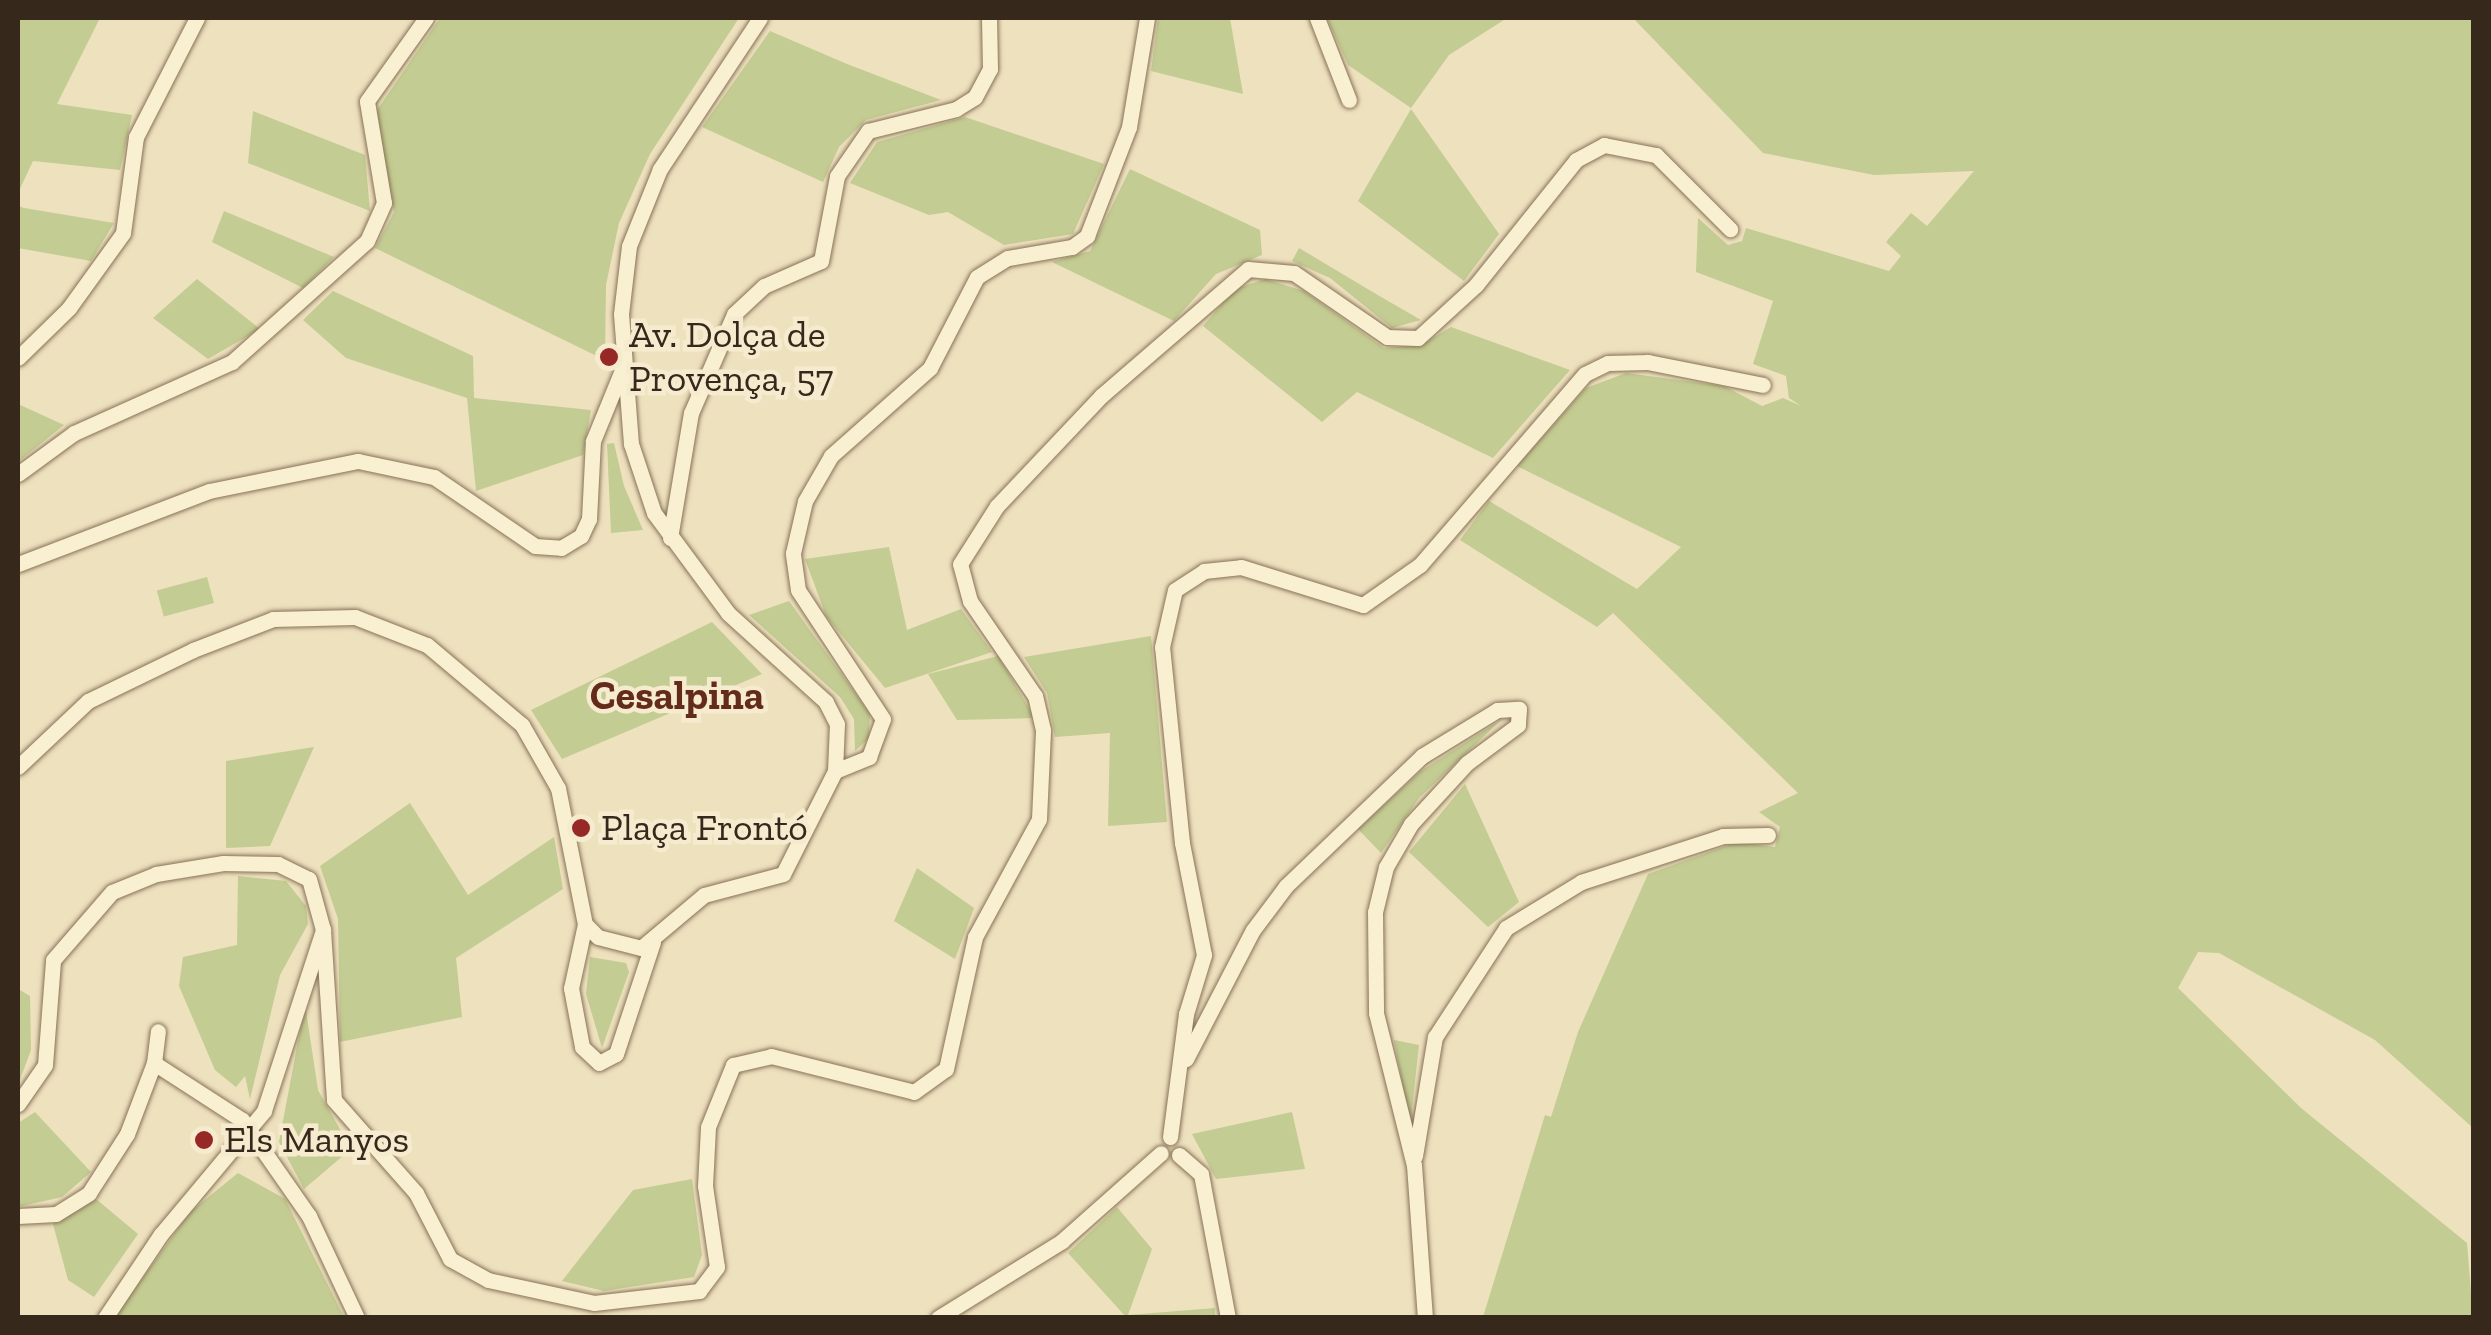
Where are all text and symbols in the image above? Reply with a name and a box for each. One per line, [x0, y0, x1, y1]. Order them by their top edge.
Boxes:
place label: Av. Dolça de Provença, 57 [629, 312, 834, 402]
marker: Av. Dolça de Provença, 57 [598, 346, 620, 368]
district label: Cesalpina [590, 671, 764, 719]
place label: Plaça Frontó [601, 805, 808, 851]
marker: Plaça Frontó [570, 817, 592, 839]
place label: Els Manyos [224, 1117, 409, 1163]
marker: Els Manyos [193, 1129, 215, 1151]

